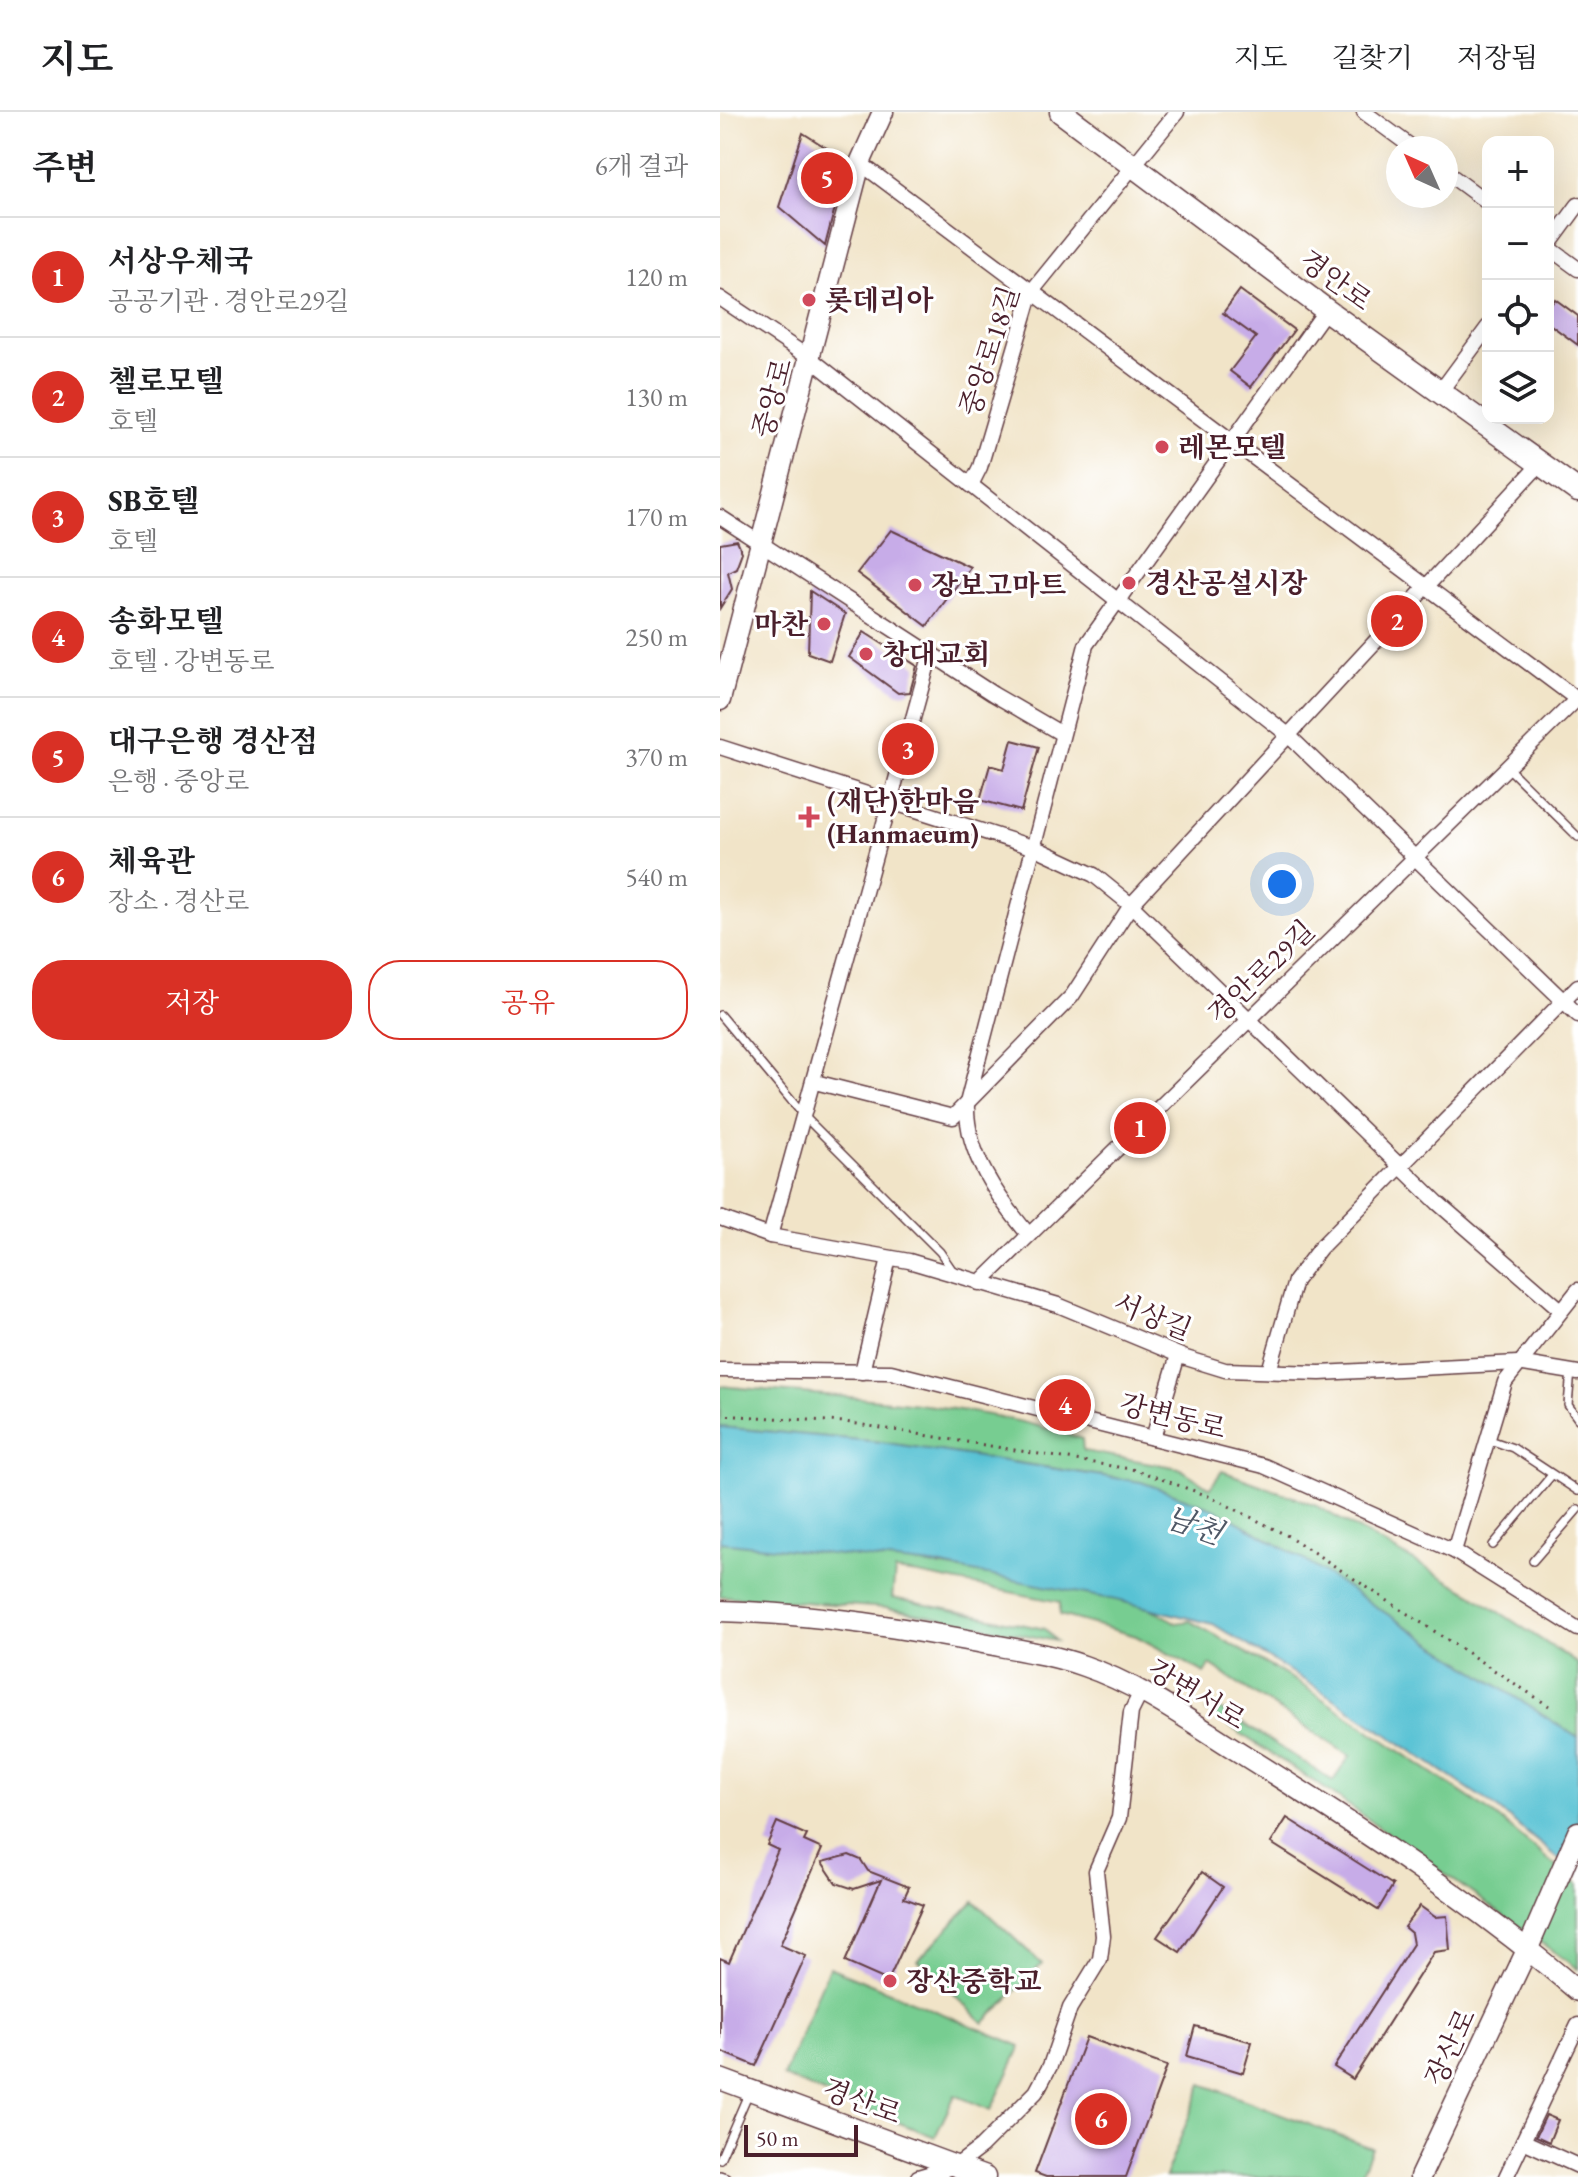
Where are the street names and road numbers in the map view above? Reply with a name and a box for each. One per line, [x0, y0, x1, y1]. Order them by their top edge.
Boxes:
street label: 경안로 [1293, 242, 1379, 318]
street label: 중앙로18길 [951, 281, 1027, 421]
street label: 중앙로 [744, 354, 800, 442]
street label: 경안로29길 [1200, 912, 1322, 1032]
street label: 서상길 [1109, 1284, 1197, 1348]
street label: 강변동로 [1116, 1385, 1230, 1447]
street label: 강변서로 [1141, 1651, 1253, 1737]
street label: 장산로 [1417, 2003, 1483, 2091]
street label: 경산로 [818, 2070, 906, 2132]

